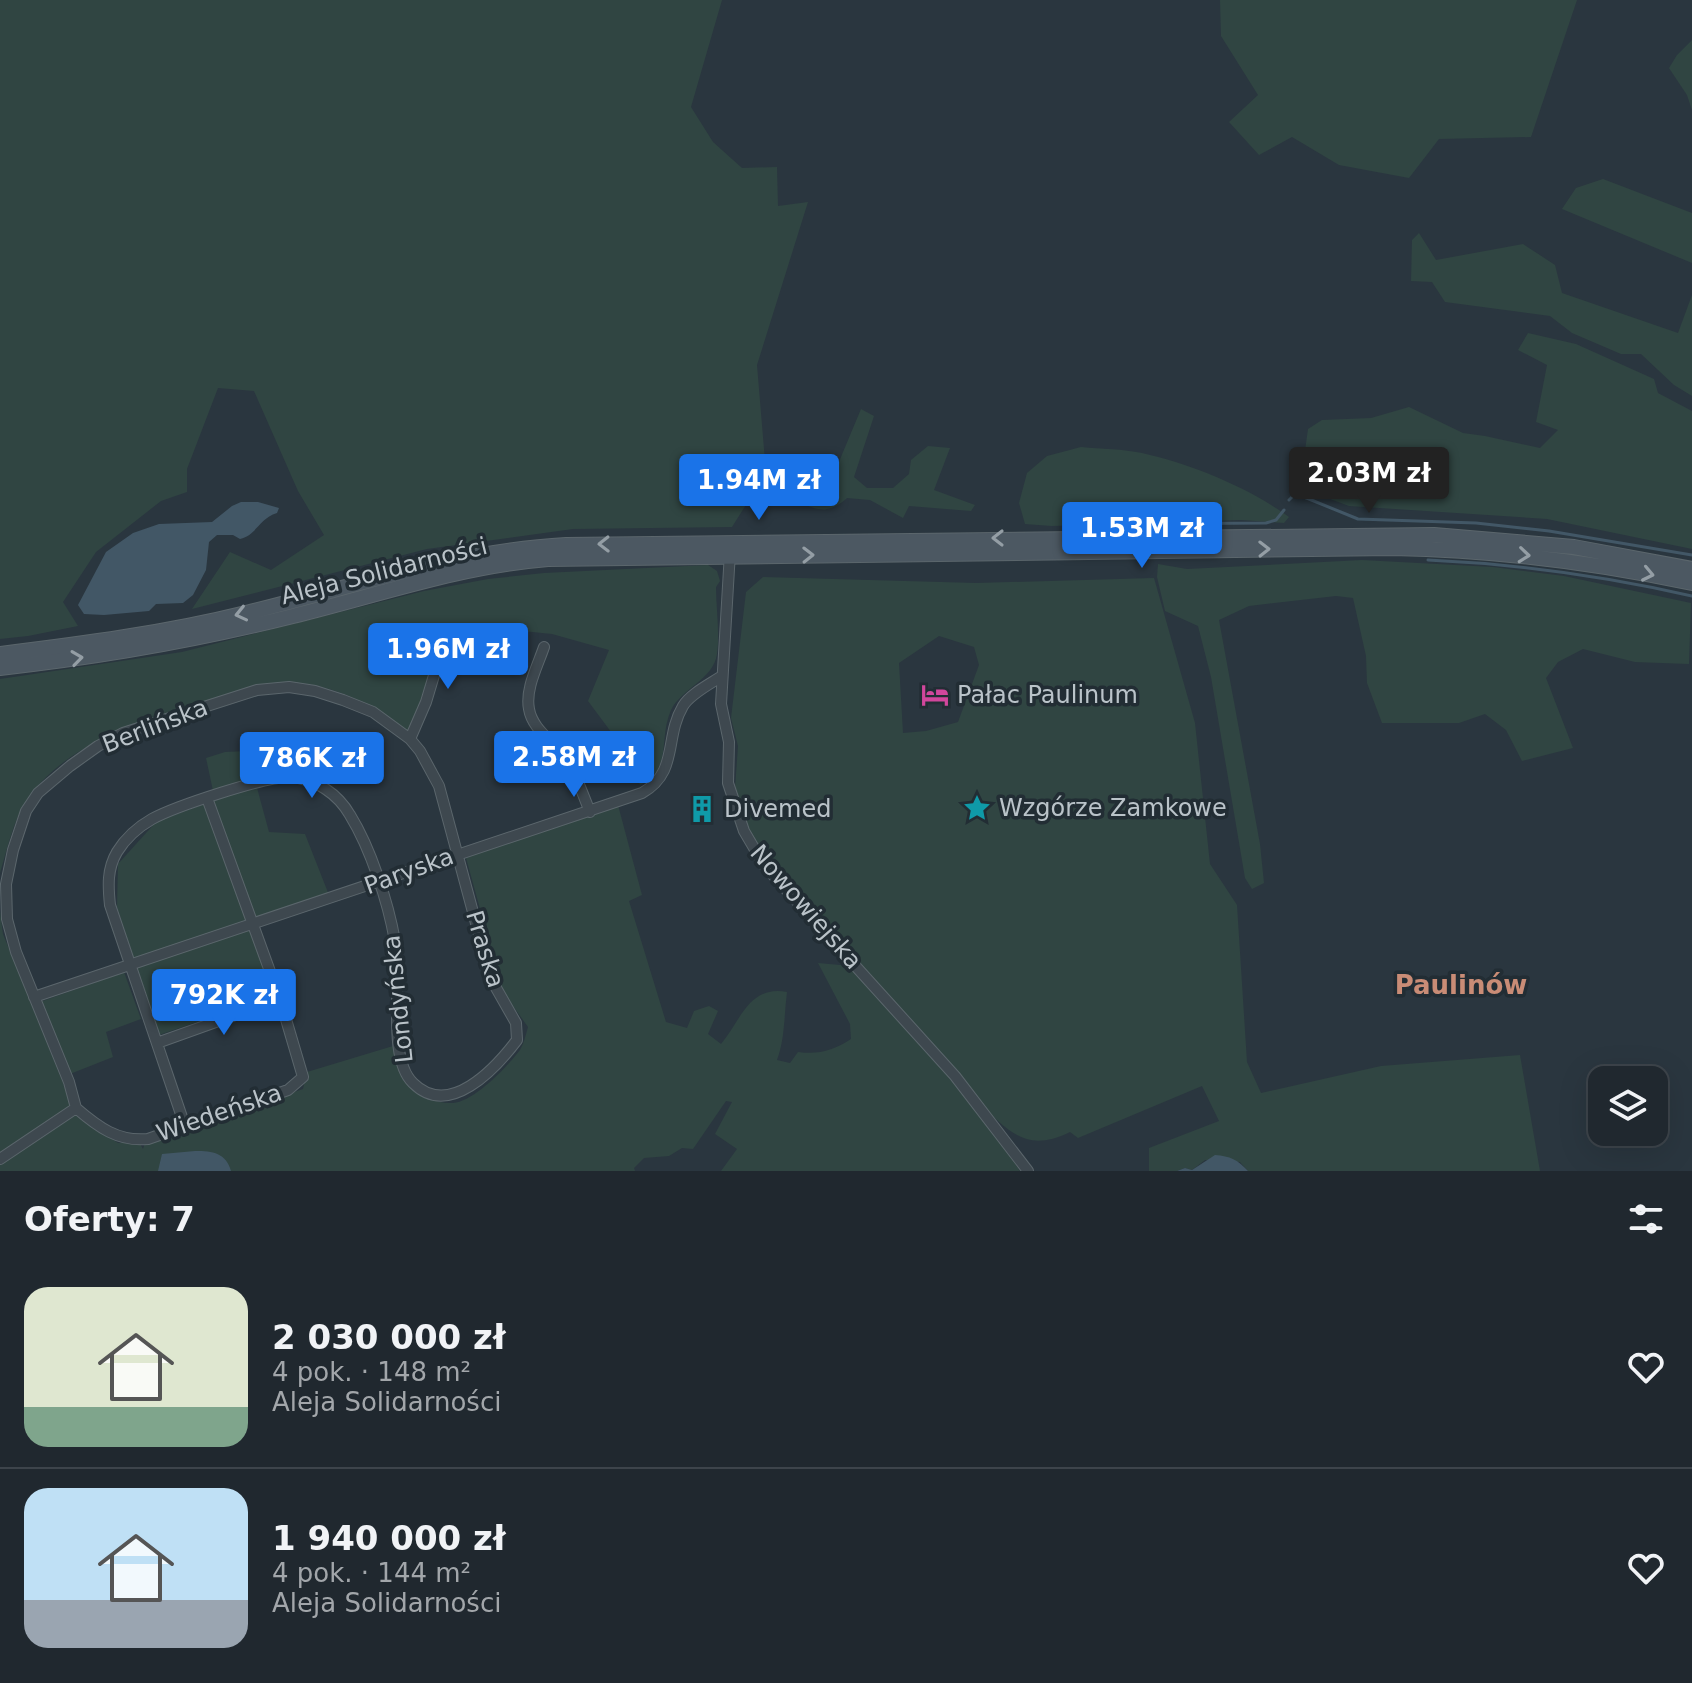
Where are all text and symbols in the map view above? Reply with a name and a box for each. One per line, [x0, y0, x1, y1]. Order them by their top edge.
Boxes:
pin: 2.03M zł [1286, 447, 1452, 515]
pin: 1.94M zł [676, 454, 842, 522]
text: 2.03M zł [1307, 458, 1431, 488]
text: 1.94M zł [697, 465, 821, 495]
pin: 1.53M zł [1059, 502, 1225, 570]
text: 1.53M zł [1080, 513, 1204, 543]
one-way arrow [991, 529, 1004, 547]
street label: Aleja Solidarności [278, 532, 490, 610]
one-way arrow [597, 535, 610, 552]
one-way arrow [1258, 540, 1271, 558]
one-way arrow [802, 546, 815, 564]
one-way arrow [1517, 546, 1530, 563]
one-way arrow [1641, 565, 1655, 582]
one-way arrow [234, 605, 248, 622]
pin: 1.96M zł [365, 623, 531, 691]
text: 1.96M zł [386, 634, 510, 664]
one-way arrow [71, 650, 84, 667]
hotel icon: Pałac Paulinum [920, 680, 950, 710]
place label: Pałac Paulinum [957, 681, 1138, 709]
street label: Berlińska [98, 693, 212, 759]
pin: 2.58M zł [491, 731, 657, 799]
pin: 786K zł [238, 732, 386, 800]
text: 2.58M zł [512, 742, 636, 772]
text: 786K zł [258, 743, 366, 773]
place icon: Wzgórze Zamkowe [962, 793, 992, 823]
building icon: Divemed [687, 794, 717, 824]
place label: Wzgórze Zamkowe [999, 794, 1227, 822]
place label: Divemed [724, 795, 832, 823]
street label: Nowowiejska [744, 839, 868, 975]
street label: Paryska [361, 842, 457, 900]
street label: Praska [460, 907, 510, 991]
street label: Londyńska [377, 934, 419, 1064]
pin: 792K zł [150, 969, 298, 1037]
district label: Paulinów [1395, 970, 1527, 1000]
text: 792K zł [170, 980, 278, 1010]
map controls [1588, 1066, 1668, 1146]
button: layers [1588, 1066, 1668, 1146]
street label: Wiedeńska [153, 1079, 285, 1147]
icon: filters [1624, 1197, 1668, 1241]
text: Oferty: 7 [24, 1199, 195, 1239]
text: 2 030 000 zł [272, 1317, 506, 1357]
icon: home [88, 1319, 184, 1415]
icon: heart [1624, 1345, 1668, 1389]
text: 4 pok. · 148 m² [272, 1357, 471, 1387]
text: Aleja Solidarności [272, 1387, 501, 1417]
text: 1 940 000 zł [272, 1518, 506, 1558]
icon: home [88, 1520, 184, 1616]
icon: heart [1624, 1546, 1668, 1590]
text: 4 pok. · 144 m² [272, 1558, 471, 1588]
text: Aleja Solidarności [272, 1588, 501, 1618]

